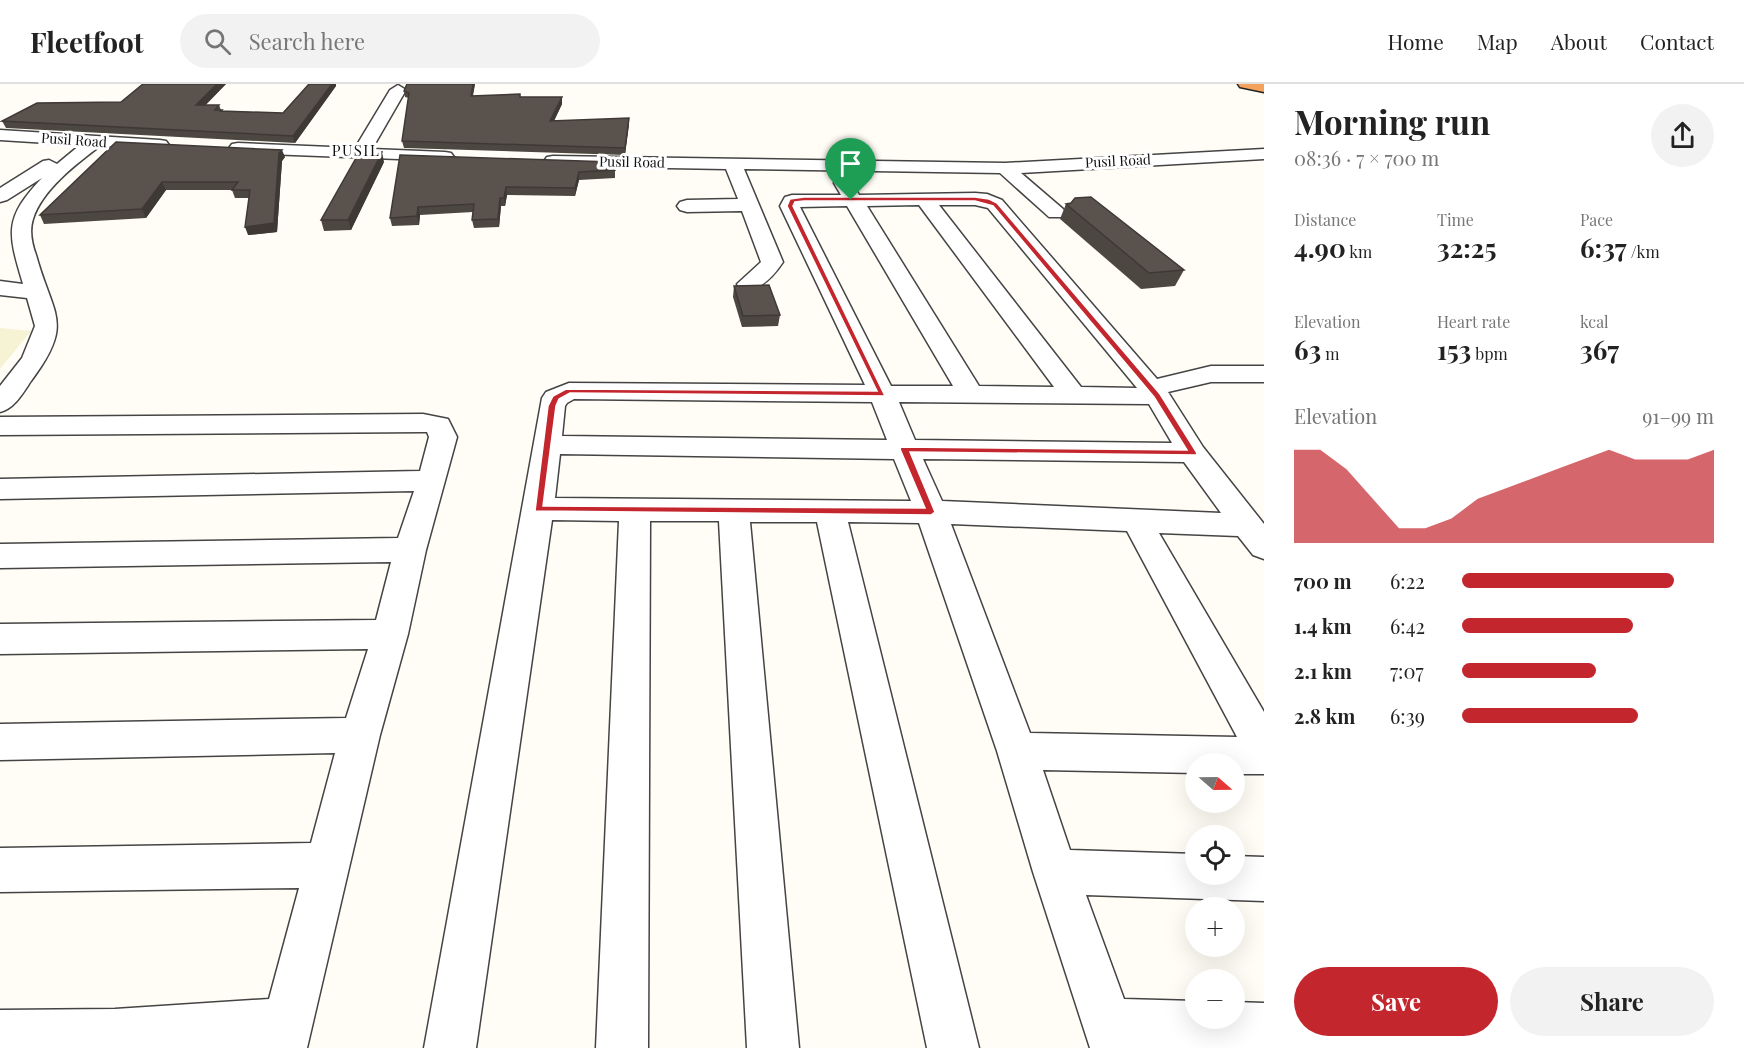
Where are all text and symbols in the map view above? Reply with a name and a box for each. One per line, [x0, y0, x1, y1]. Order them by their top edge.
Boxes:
search box [180, 14, 600, 68]
text: Fleetfoot [30, 23, 144, 60]
icon: search [201, 25, 234, 58]
text: Search here [249, 26, 365, 56]
text: Home [1388, 27, 1444, 55]
text: Map [1477, 27, 1518, 55]
text: About [1551, 27, 1607, 55]
text: Contact [1640, 27, 1714, 55]
text: Morning run [1294, 99, 1490, 143]
button: share [1651, 104, 1714, 167]
street label: Pusil Road [40, 128, 108, 151]
pin [825, 138, 876, 200]
district label: PUSIL [332, 140, 380, 160]
text: 08:36 · 7 × 700 m [1294, 144, 1439, 171]
icon: arrive [834, 147, 867, 180]
street label: Pusil Road [1085, 149, 1151, 172]
street label: Pusil Road [599, 151, 665, 172]
text: Distance [1294, 209, 1356, 230]
text: Time [1437, 209, 1474, 230]
text: Pace [1580, 209, 1613, 230]
text: 4.90 [1294, 230, 1346, 265]
text: 32:25 [1437, 230, 1496, 265]
text: 6:37 [1580, 230, 1627, 265]
text: km [1346, 241, 1372, 262]
text: /km [1627, 241, 1660, 262]
text: Elevation [1294, 311, 1361, 332]
text: Heart rate [1437, 311, 1510, 332]
text: kcal [1580, 311, 1609, 332]
text: 63 [1294, 332, 1321, 367]
text: 153 [1437, 332, 1471, 367]
text: 367 [1580, 332, 1619, 367]
text: m [1321, 343, 1339, 364]
text: bpm [1471, 343, 1508, 364]
text: Elevation [1294, 402, 1377, 429]
text: 91–99 m [1642, 402, 1714, 429]
text: 700 m [1294, 567, 1352, 594]
text: 6:22 [1390, 567, 1425, 594]
text: 1.4 km [1294, 612, 1352, 639]
text: 6:42 [1390, 612, 1425, 639]
text: 2.1 km [1294, 657, 1352, 684]
text: 7:07 [1390, 657, 1424, 684]
text: 2.8 km [1294, 702, 1355, 729]
text: 6:39 [1390, 702, 1425, 729]
north arrow [1185, 753, 1245, 813]
map controls [1185, 753, 1245, 1029]
button: locate [1185, 825, 1245, 885]
button: + [1185, 897, 1245, 957]
button: Save [1294, 967, 1498, 1036]
button: Share [1510, 967, 1714, 1036]
button: − [1185, 969, 1245, 1029]

